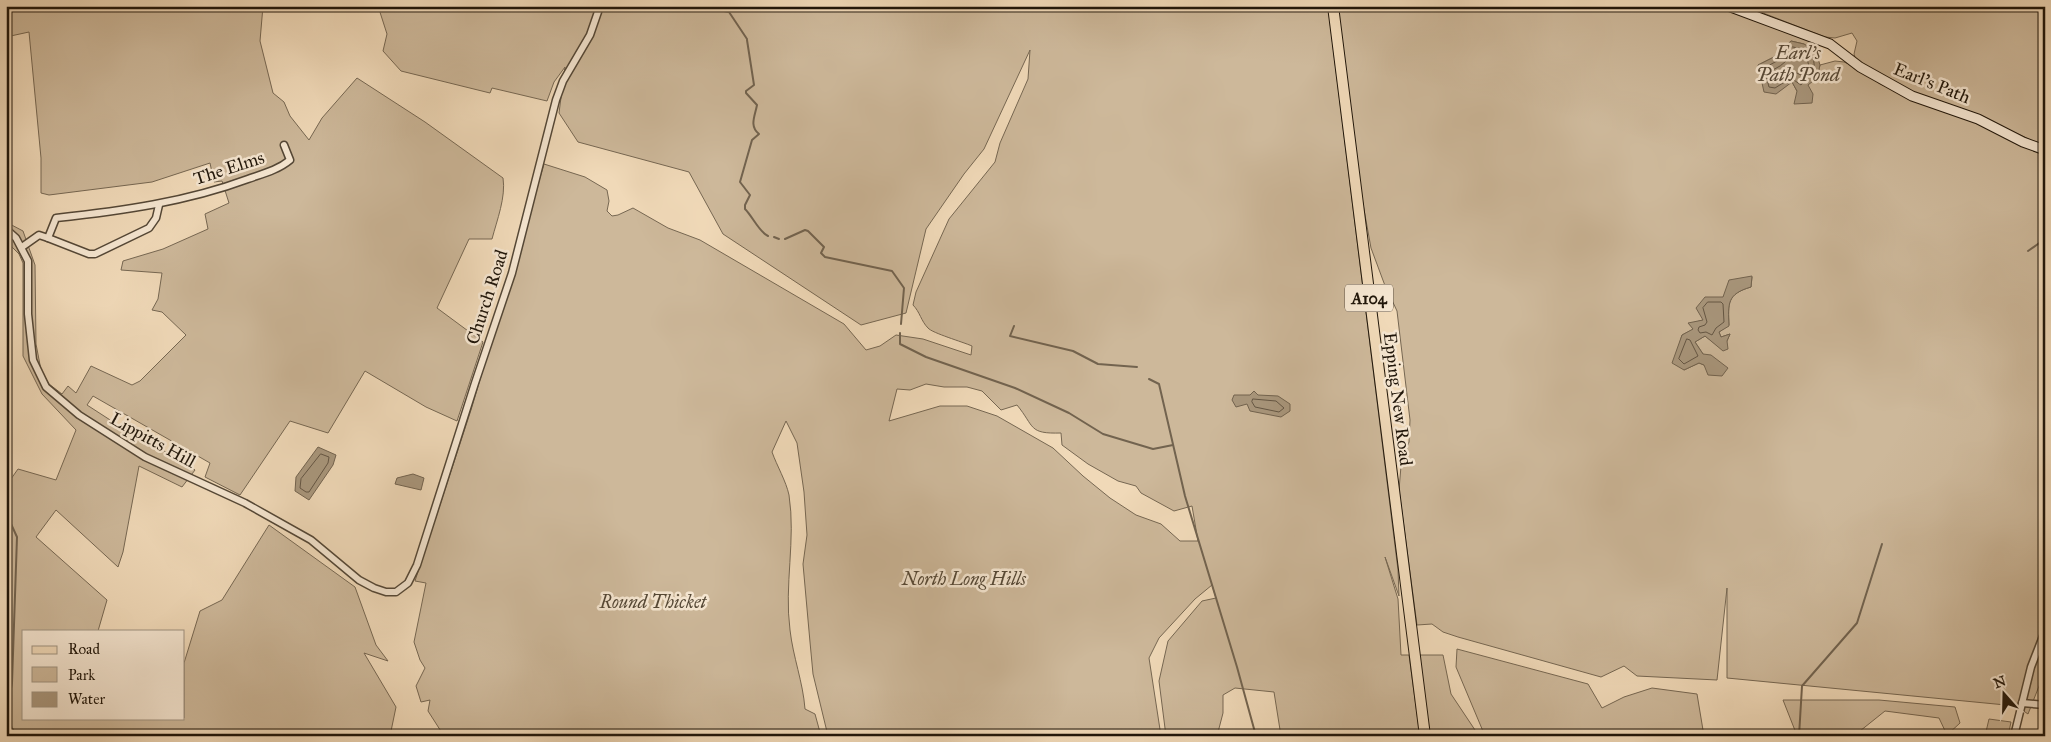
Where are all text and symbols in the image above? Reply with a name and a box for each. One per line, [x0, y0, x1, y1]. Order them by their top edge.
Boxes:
water label: Earl's Path Pond [1756, 41, 1841, 86]
street label: Earl's Path [1890, 58, 1974, 108]
street label: The Elms [191, 146, 267, 190]
street label: Church Road [461, 247, 513, 347]
road number: A104 [1345, 284, 1393, 312]
street label: Epping New Road [1378, 331, 1417, 467]
street label: Lippitts Hill [106, 407, 200, 473]
park label: North Long Hills [901, 568, 1027, 590]
park label: Round Thicket [599, 591, 708, 613]
legend [22, 630, 185, 720]
text: Road [68, 640, 100, 658]
text: Park [68, 666, 95, 684]
north arrow [1978, 670, 2028, 720]
text: N [1991, 672, 2008, 692]
text: Water [68, 690, 105, 708]

